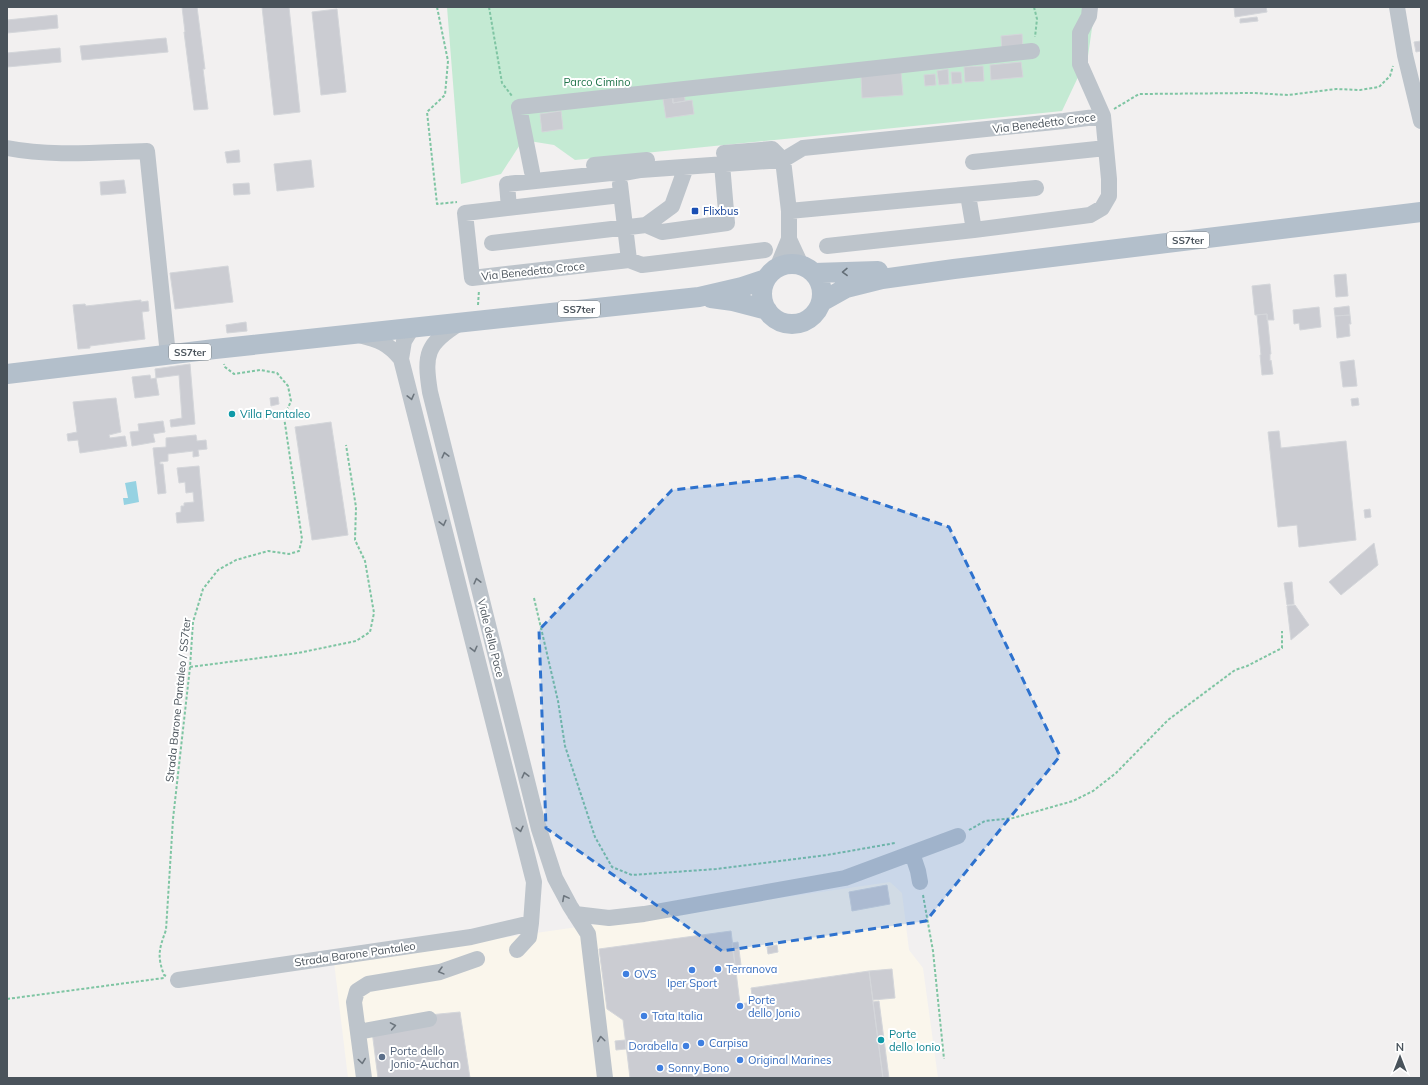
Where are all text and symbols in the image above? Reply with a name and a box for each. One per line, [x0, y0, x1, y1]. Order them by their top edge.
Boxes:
park label: Parco Cimino [563, 75, 631, 89]
street label: Via Benedetto Croce [992, 110, 1096, 136]
place label: Flixbus [703, 204, 739, 218]
marker: Flixbus [690, 206, 700, 216]
road number: SS7ter [1167, 232, 1209, 248]
street label: Via Benedetto Croce [481, 259, 585, 283]
one-way arrow [842, 268, 848, 276]
road number: SS7ter [558, 301, 600, 317]
road number: SS7ter [169, 344, 211, 360]
one-way arrow [406, 394, 414, 400]
place label: Villa Pantaleo [240, 407, 310, 421]
marker: Villa Pantaleo [227, 409, 237, 419]
one-way arrow [442, 451, 450, 458]
one-way arrow [438, 520, 446, 526]
one-way arrow [473, 578, 482, 585]
street label: Viale della Pace [474, 597, 508, 679]
street label: Strada Barone Pantaleo / SS7ter [162, 617, 194, 783]
one-way arrow [470, 646, 478, 652]
one-way arrow [522, 772, 530, 778]
one-way arrow [515, 826, 524, 833]
one-way arrow [563, 895, 570, 902]
street label: Strada Barone Pantaleo [294, 939, 416, 969]
place label: Terranova [726, 962, 777, 976]
marker: Terranova [713, 964, 723, 974]
marker: Iper Sport [687, 965, 697, 975]
one-way arrow [437, 966, 444, 975]
place label: OVS [634, 967, 657, 981]
marker: OVS [621, 969, 631, 979]
place label: Iper Sport [667, 976, 717, 990]
place label: Porte dello Jonio [748, 993, 800, 1020]
marker: Porte dello Jonio [735, 1001, 745, 1011]
place label: Tata Italia [652, 1009, 703, 1023]
marker: Tata Italia [639, 1011, 649, 1021]
one-way arrow [390, 1022, 397, 1030]
place label: Porte dello Ionio [889, 1027, 940, 1054]
marker: Porte dello Ionio [876, 1035, 886, 1045]
one-way arrow [597, 1036, 606, 1042]
place label: Carpisa [709, 1036, 748, 1050]
north arrow [1380, 1037, 1420, 1077]
marker: Carpisa [696, 1038, 706, 1048]
place label: Dorabella [629, 1039, 678, 1053]
text: N [1396, 1040, 1404, 1054]
marker: Dorabella [681, 1041, 691, 1051]
place label: Porte dello Jonio-Auchan [390, 1044, 459, 1071]
marker: Porte dello Jonio-Auchan [377, 1052, 387, 1062]
place label: Original Marines [748, 1053, 831, 1067]
marker: Original Marines [735, 1055, 745, 1065]
one-way arrow [357, 1058, 366, 1064]
place label: Sonny Bono [668, 1061, 729, 1075]
marker: Sonny Bono [655, 1063, 665, 1073]

